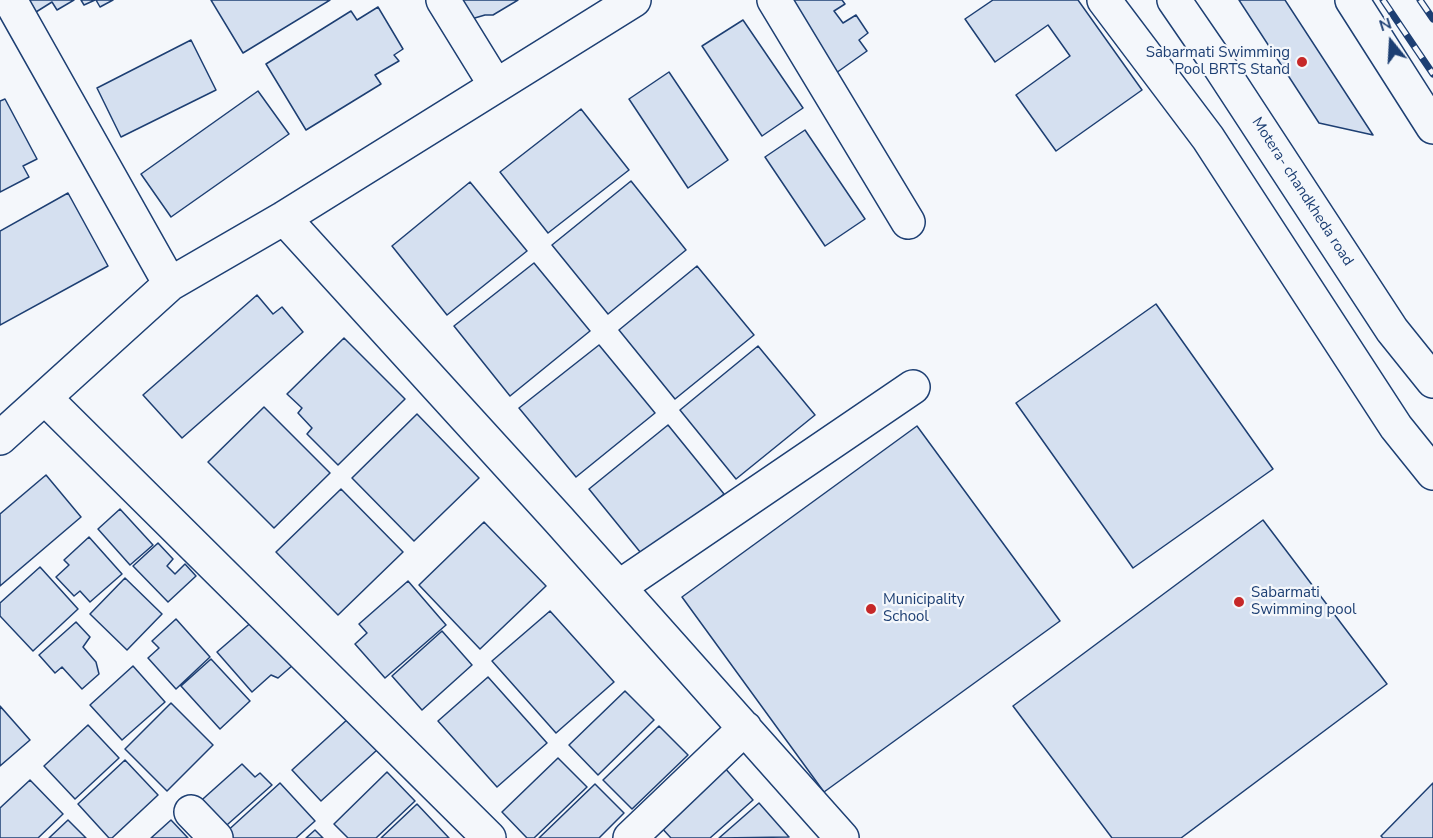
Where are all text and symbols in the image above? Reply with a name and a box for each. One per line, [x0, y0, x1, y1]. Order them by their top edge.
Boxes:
north arrow [1361, 12, 1421, 72]
text: N [1376, 13, 1395, 37]
place label: Sabarmati Swimming Pool BRTS Stand [1146, 44, 1290, 79]
marker: Sabarmati Swimming Pool BRTS Stand [1295, 55, 1309, 69]
street label: Motera- chandkheda road [1247, 114, 1357, 270]
place label: Sabarmati Swimming pool [1251, 584, 1356, 619]
place label: Municipality School [883, 591, 964, 626]
marker: Sabarmati Swimming pool [1232, 595, 1246, 609]
marker: Municipality School [864, 602, 878, 616]

